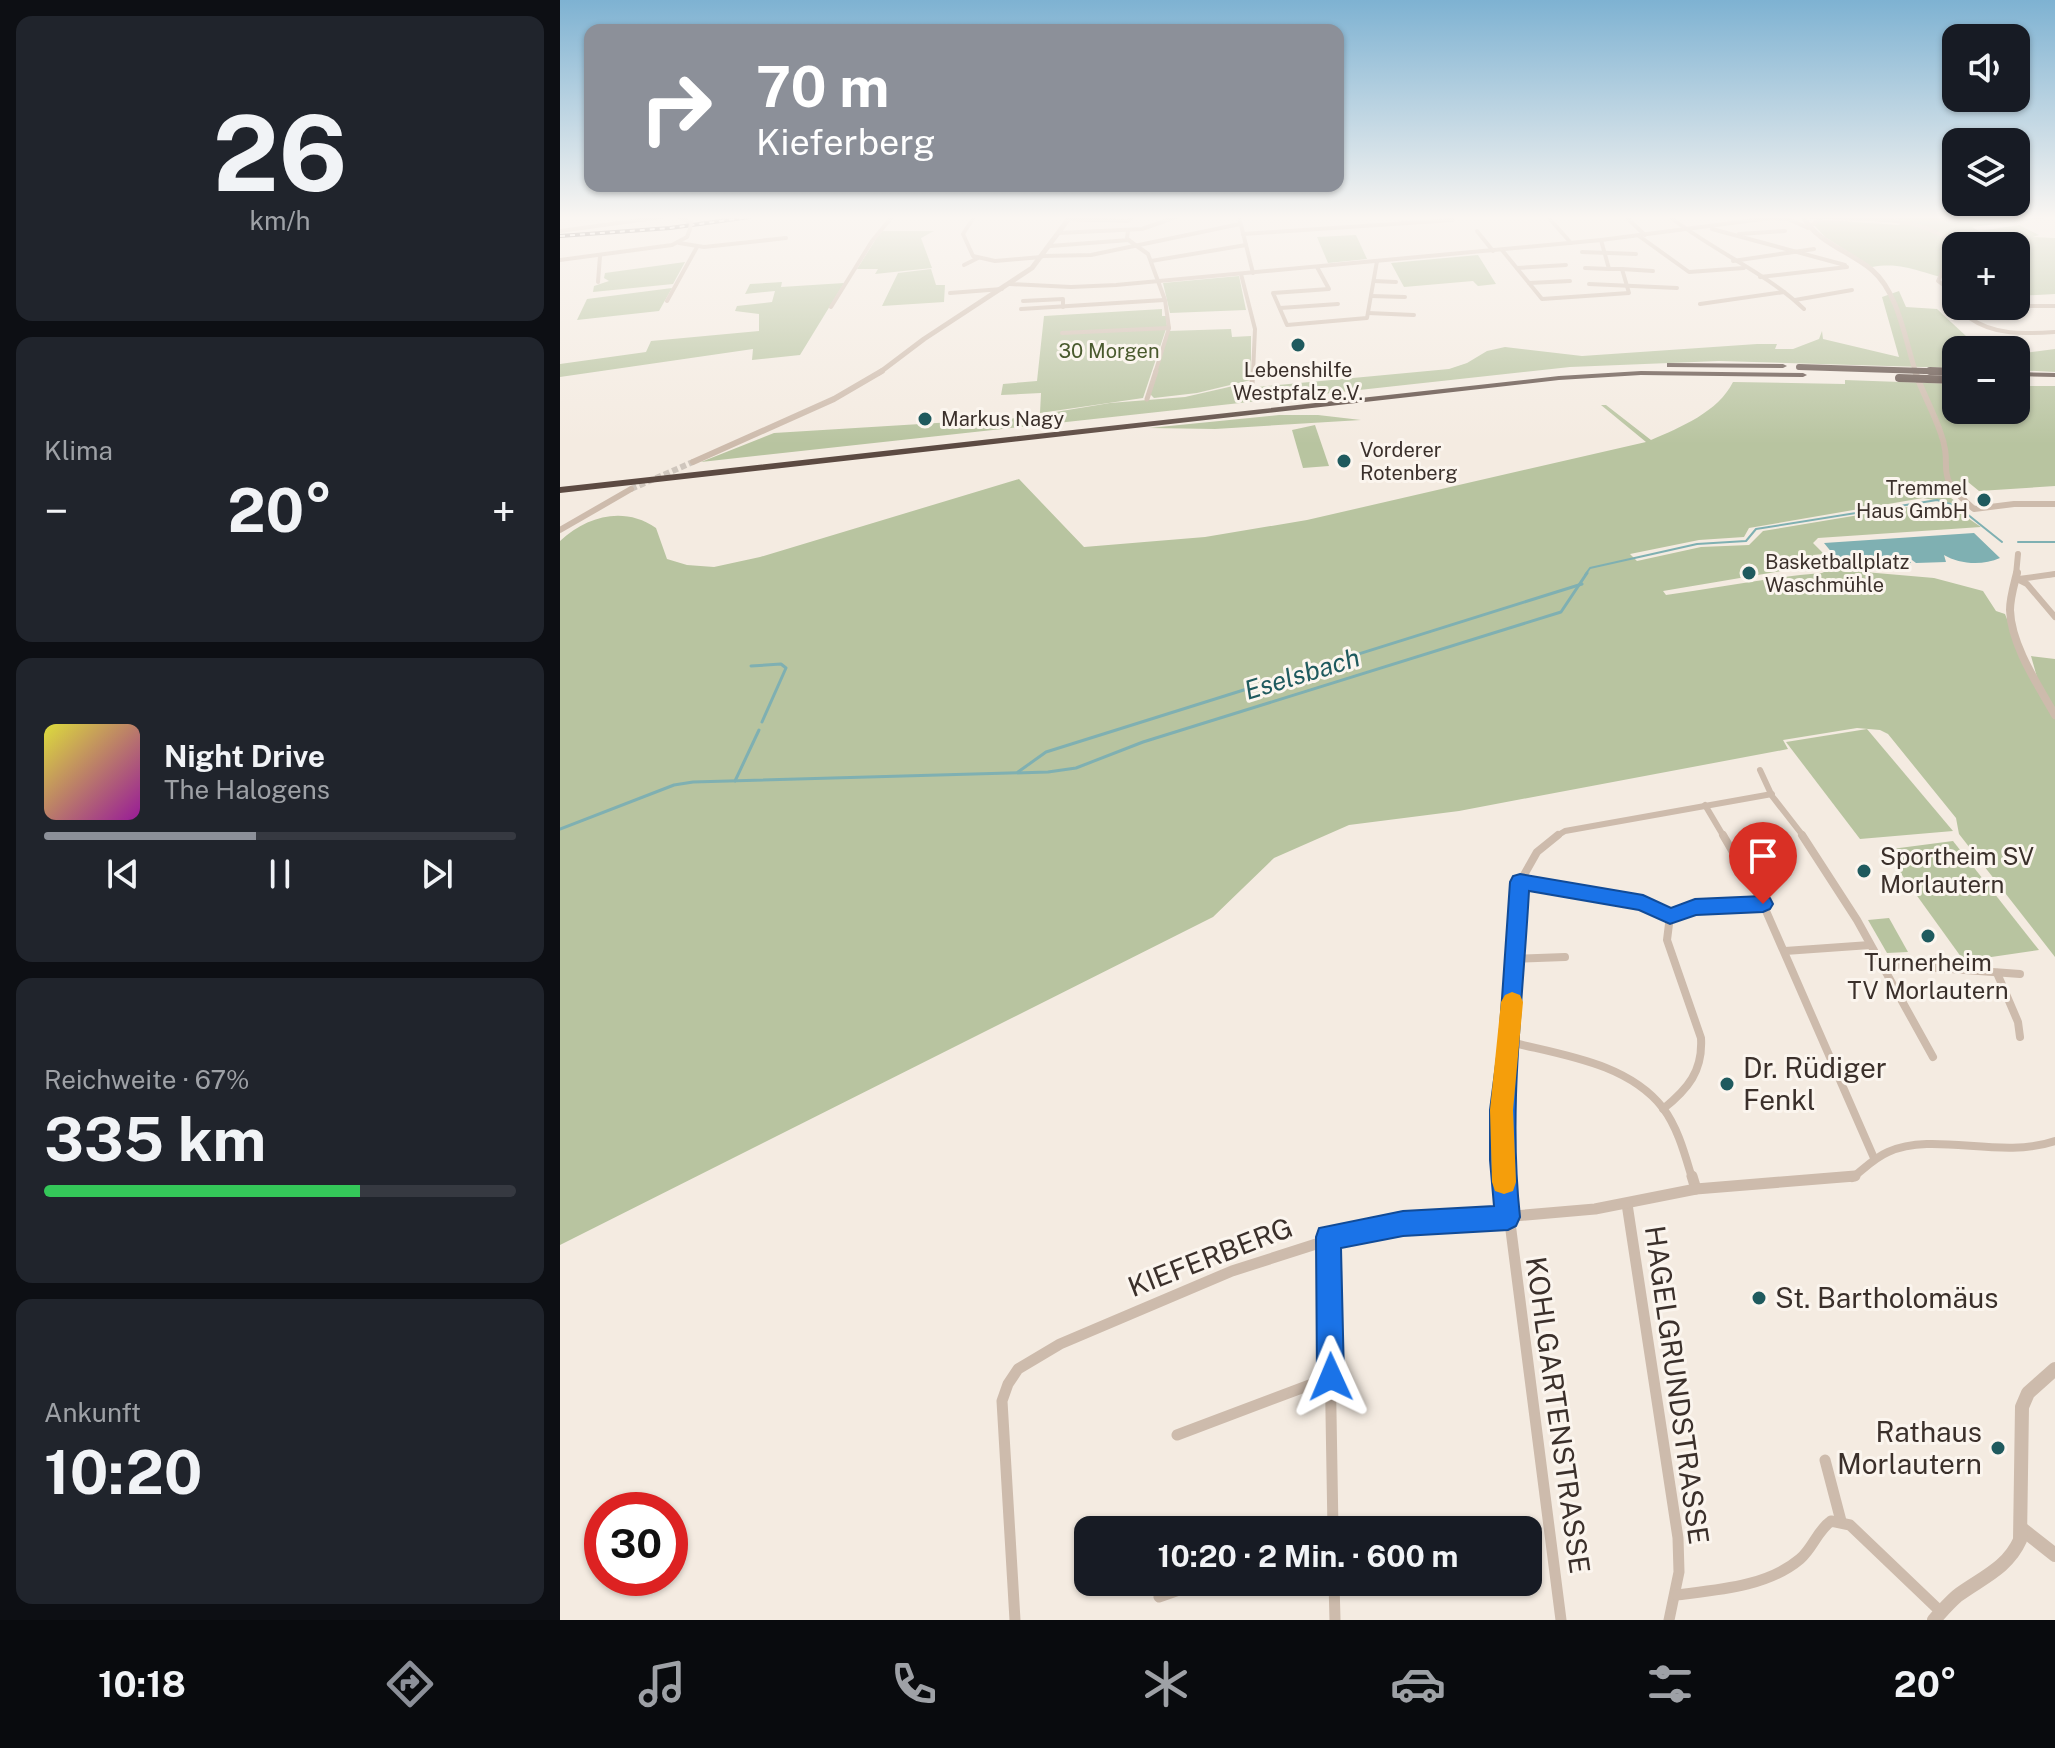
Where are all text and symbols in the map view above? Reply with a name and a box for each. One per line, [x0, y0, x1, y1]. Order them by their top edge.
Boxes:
map controls [1942, 24, 2030, 424]
button: sound [1942, 24, 2030, 112]
text: 70 m [756, 54, 889, 120]
icon: right [624, 56, 728, 160]
text: 26 [213, 92, 347, 214]
text: Kieferberg [756, 121, 935, 163]
button: layers [1942, 128, 2030, 216]
text: km/h [249, 205, 311, 236]
button: + [1942, 232, 2030, 320]
marker: Lebenshilfe Westpfalz e.V. [1289, 336, 1307, 354]
button: − [1942, 336, 2030, 424]
park label: 30 Morgen [1059, 339, 1159, 363]
place label: Lebenshilfe Westpfalz e.V. [1233, 358, 1363, 405]
place label: Markus Nagy [941, 407, 1065, 431]
marker: Markus Nagy [916, 410, 934, 428]
text: Klima [44, 435, 113, 466]
place label: Vorderer Rotenberg [1360, 438, 1458, 485]
marker: Vorderer Rotenberg [1335, 452, 1353, 470]
text: 20° [227, 475, 333, 546]
place label: Tremmel Haus GmbH [1856, 476, 1968, 523]
text: − [44, 485, 68, 537]
text: + [492, 485, 516, 537]
marker: Tremmel Haus GmbH [1975, 491, 1993, 509]
place label: Basketballplatz Waschmühle [1765, 550, 1909, 597]
marker: Basketballplatz Waschmühle [1740, 564, 1758, 582]
water label: Eselsbach [1240, 641, 1363, 706]
text: Night Drive [164, 738, 325, 774]
text: The Halogens [164, 774, 330, 805]
pin [1729, 822, 1797, 904]
icon: arrive [1741, 834, 1785, 878]
place label: Sportheim SV Morlautern [1880, 842, 2034, 898]
icon: previous [101, 852, 145, 896]
icon: pause [258, 852, 302, 896]
icon: next [415, 852, 459, 896]
marker: Sportheim SV Morlautern [1855, 862, 1873, 880]
marker: Turnerheim TV Morlautern [1919, 927, 1937, 945]
place label: Turnerheim TV Morlautern [1847, 948, 2009, 1004]
place label: Dr. Rüdiger Fenkl [1743, 1051, 1887, 1116]
text: Reichweite · 67% [44, 1064, 250, 1095]
marker: Dr. Rüdiger Fenkl [1718, 1075, 1736, 1093]
text: 335 km [44, 1104, 266, 1175]
street label: KIEFERBERG [1123, 1210, 1297, 1303]
street label: HAGELGRUNDSTRASSE [1639, 1224, 1716, 1546]
street label: KOHLGARTENSTRASSE [1520, 1254, 1597, 1575]
place label: St. Bartholomäus [1775, 1281, 1998, 1314]
marker: St. Bartholomäus [1750, 1289, 1768, 1307]
position arrow [1289, 1335, 1373, 1419]
text: Ankunft [44, 1397, 141, 1428]
place label: Rathaus Morlautern [1837, 1415, 1982, 1480]
text: 10:20 [44, 1437, 203, 1508]
marker: Rathaus Morlautern [1989, 1439, 2007, 1457]
speed limit sign: 30 [584, 1492, 688, 1596]
text: 10:20 · 2 Min. · 600 m [1158, 1538, 1458, 1574]
icon: directions [382, 1656, 438, 1712]
icon: music [634, 1656, 690, 1712]
icon: phone [886, 1656, 942, 1712]
icon: climate [1138, 1656, 1194, 1712]
icon: car [1390, 1656, 1446, 1712]
icon: filters [1642, 1656, 1698, 1712]
text: 10:18 [98, 1663, 186, 1705]
text: 20° [1894, 1663, 1957, 1705]

